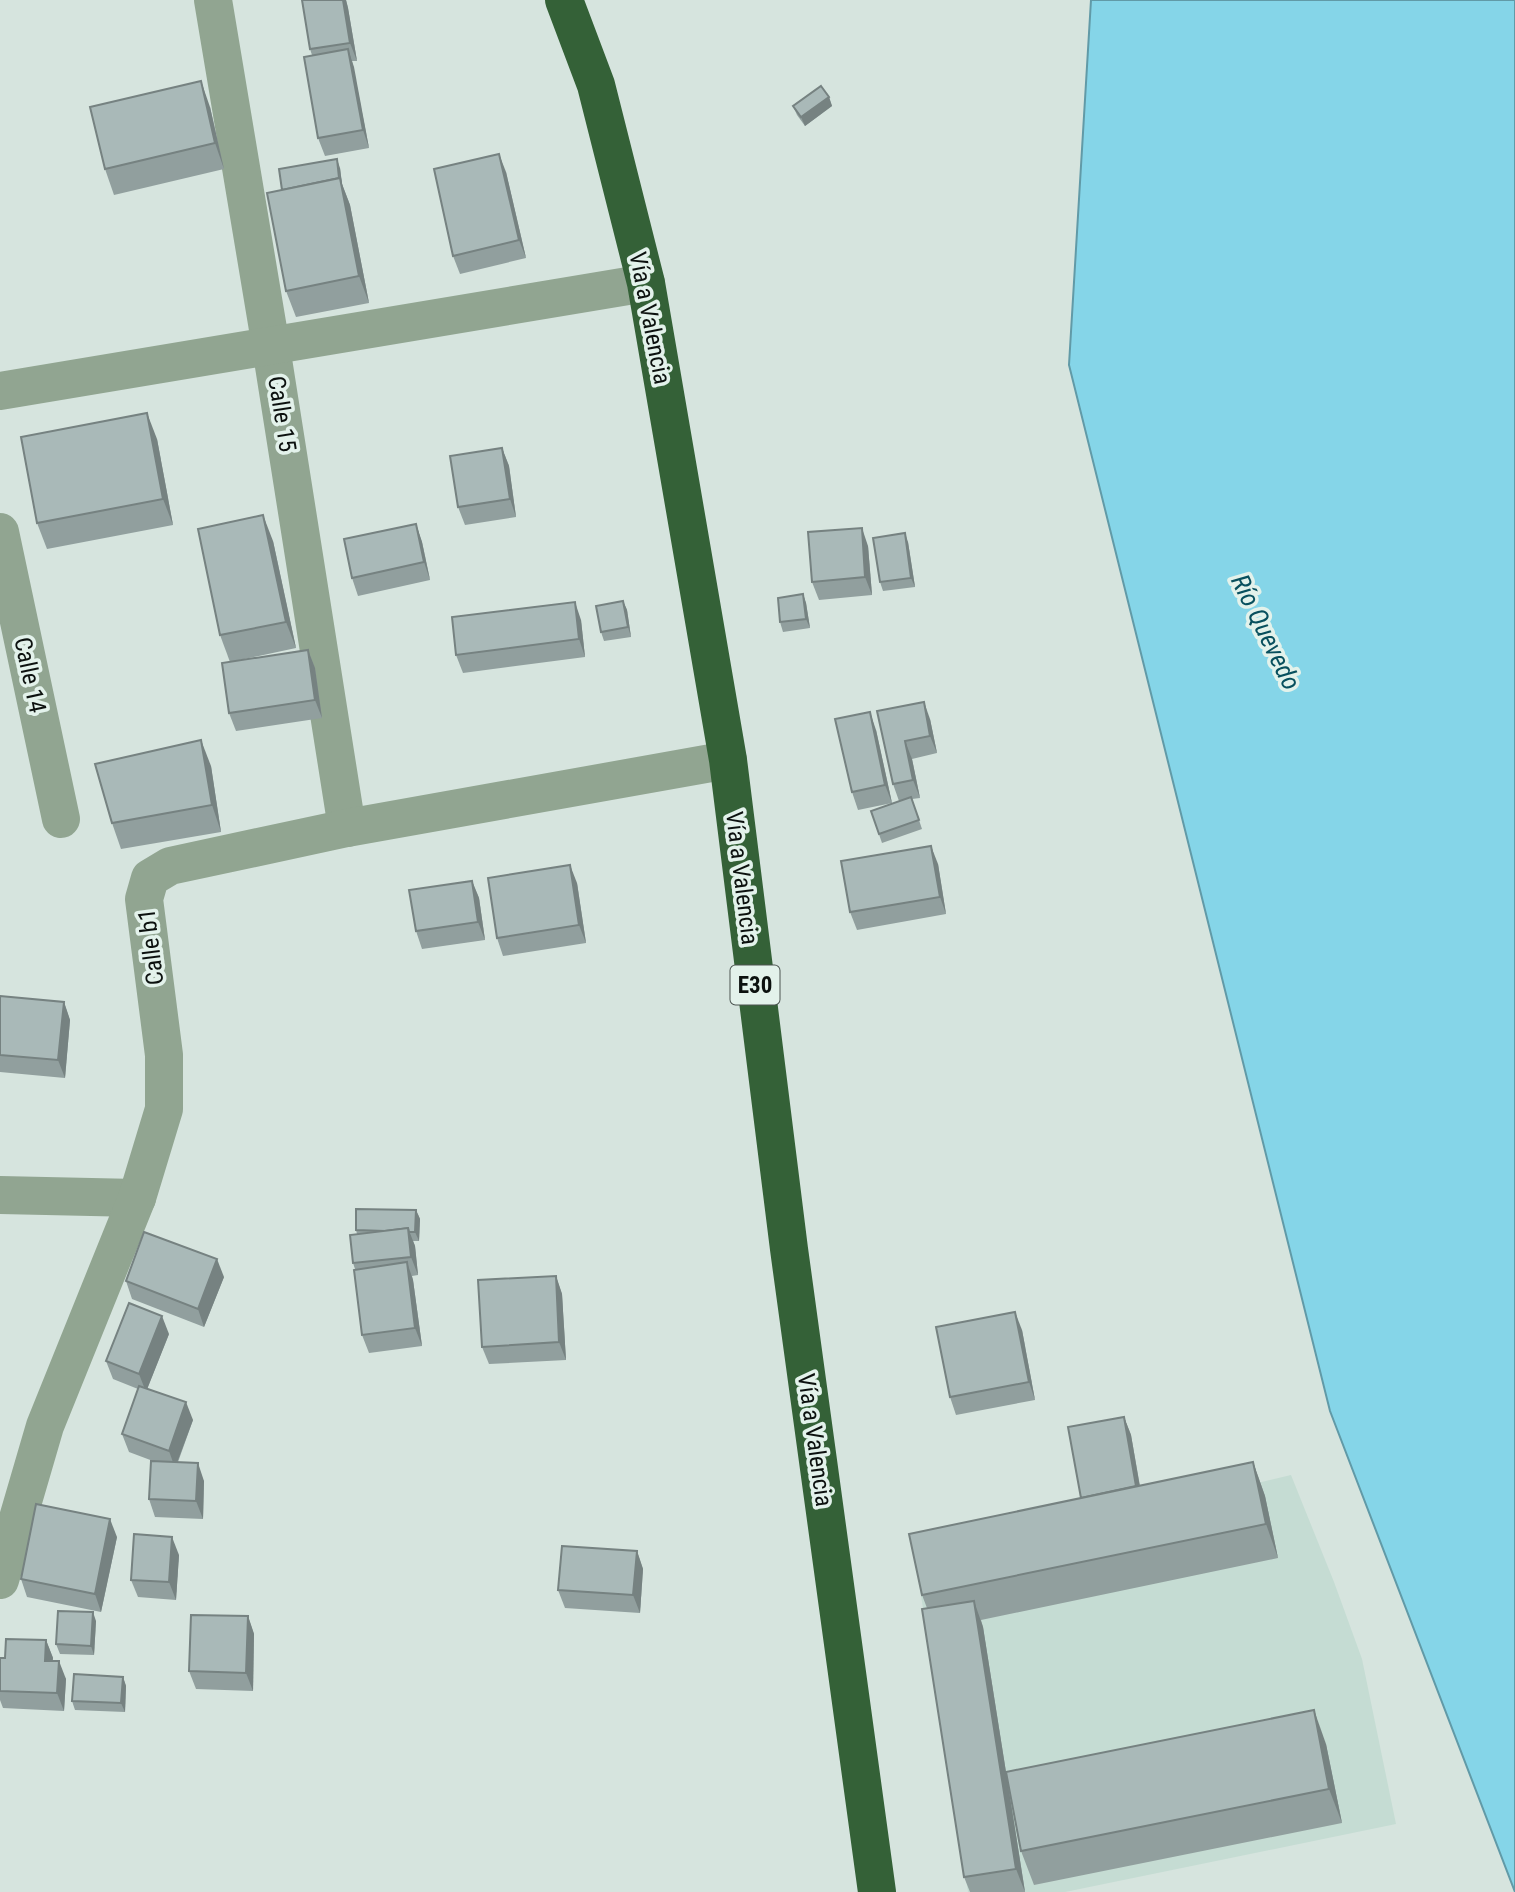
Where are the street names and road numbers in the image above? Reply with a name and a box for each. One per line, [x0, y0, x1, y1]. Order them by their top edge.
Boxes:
street label: Vía a Valencia [623, 250, 677, 386]
street label: Calle 15 [262, 374, 302, 454]
street label: Calle 14 [8, 635, 52, 716]
street label: Vía a Valencia [720, 810, 764, 946]
street label: Calle b1 [132, 907, 170, 987]
road number: E30 [730, 966, 780, 1004]
street label: Vía a Valencia [792, 1372, 838, 1508]

